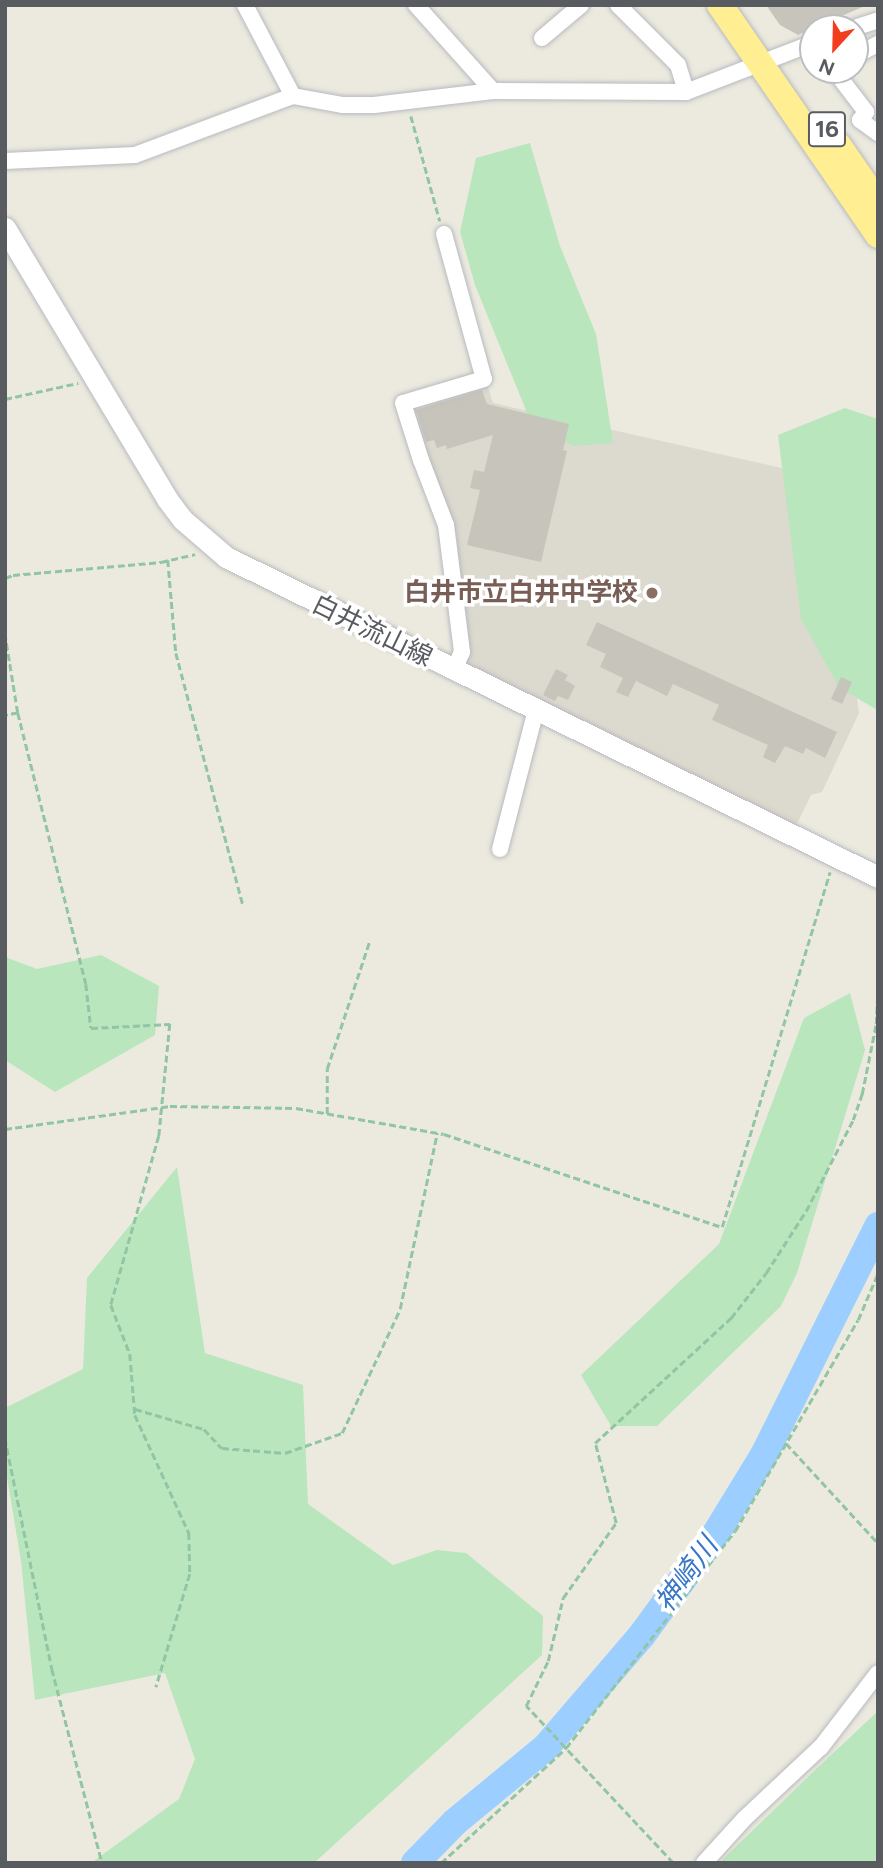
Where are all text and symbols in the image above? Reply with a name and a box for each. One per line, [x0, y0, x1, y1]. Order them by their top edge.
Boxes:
north arrow [799, 14, 869, 84]
text: N [816, 54, 838, 80]
road number: 16 [808, 108, 846, 149]
place label: 白井市立白井中学校 [404, 577, 638, 609]
marker: 白井市立白井中学校 [644, 585, 660, 601]
street label: 白井流山線 [307, 588, 437, 674]
water label: 神崎川 [648, 1530, 724, 1618]

